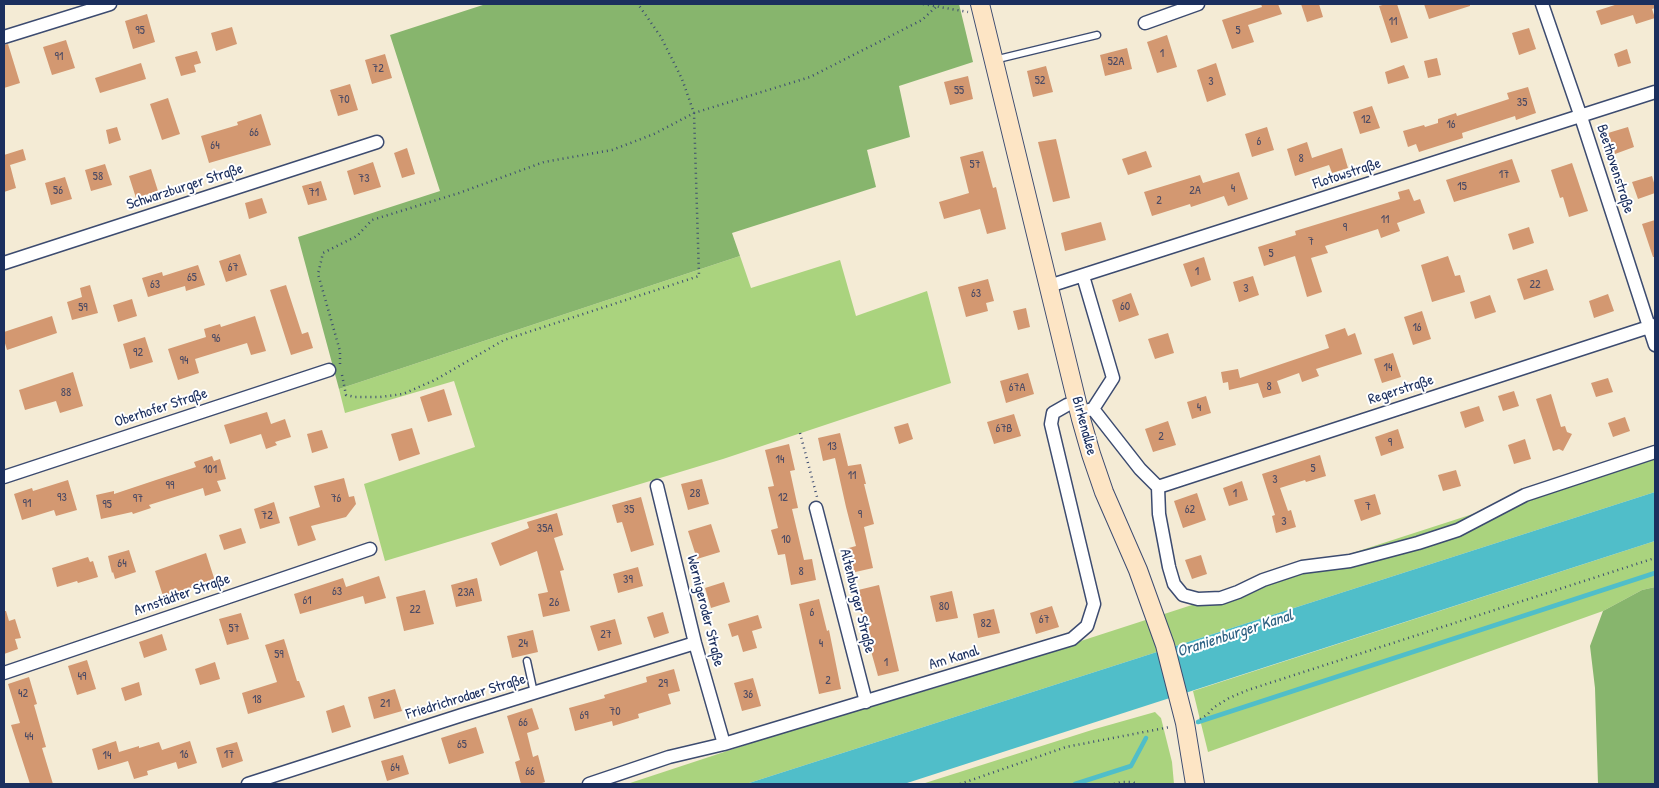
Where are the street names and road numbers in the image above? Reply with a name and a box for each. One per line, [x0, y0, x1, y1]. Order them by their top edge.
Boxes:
street label: Beethovenstraße [1592, 122, 1638, 216]
street label: Flotowstraße [1311, 155, 1383, 193]
street label: Schwarzburger Straße [124, 160, 246, 214]
street label: Regerstraße [1366, 371, 1436, 409]
street label: Oberhofer Straße [112, 384, 210, 432]
street label: Birkenallee [1068, 395, 1100, 457]
street label: Altenburger Straße [835, 547, 879, 655]
street label: Wernigeroder Straße [682, 553, 728, 669]
street label: Arnstädter Straße [132, 570, 232, 620]
street label: Am Kanal [927, 642, 981, 674]
street label: Friedrichrodaer Straße [404, 670, 528, 724]

